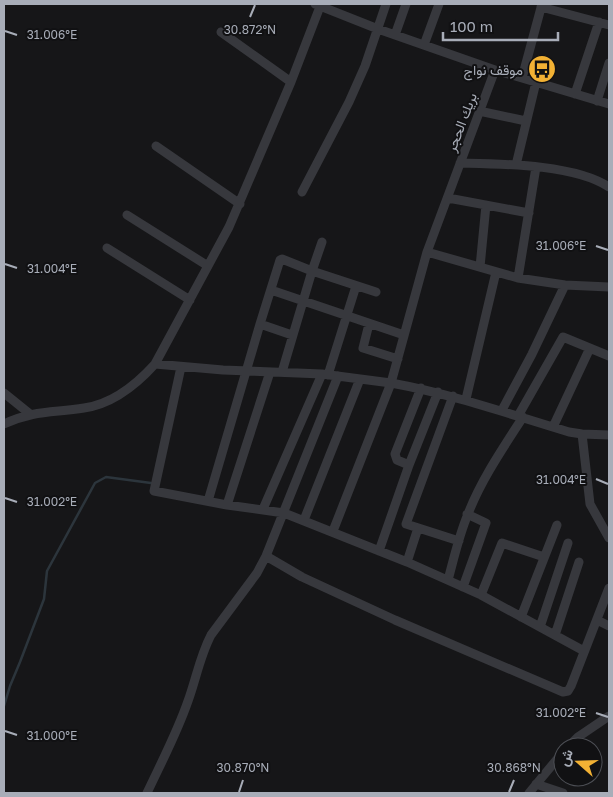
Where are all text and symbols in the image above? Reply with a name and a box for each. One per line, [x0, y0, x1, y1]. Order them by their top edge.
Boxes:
scale bar [443, 10, 558, 42]
text: 100 m [450, 17, 493, 35]
text: 30.872°N [224, 22, 276, 37]
text: 31.006°E [27, 27, 77, 42]
bus stop icon: موقف نواج [527, 54, 557, 84]
place label: موقف نواج [464, 61, 523, 81]
street label: بريك الحجر [442, 90, 481, 155]
text: 31.006°E [536, 238, 586, 253]
text: 31.004°E [27, 261, 77, 276]
text: 31.004°E [536, 472, 586, 487]
text: 31.002°E [27, 494, 77, 509]
text: 31.002°E [536, 705, 586, 720]
text: 31.000°E [27, 728, 77, 743]
north arrow [553, 737, 603, 787]
text: ش [554, 746, 577, 769]
text: 30.870°N [217, 760, 269, 775]
text: 30.868°N [487, 760, 541, 775]

